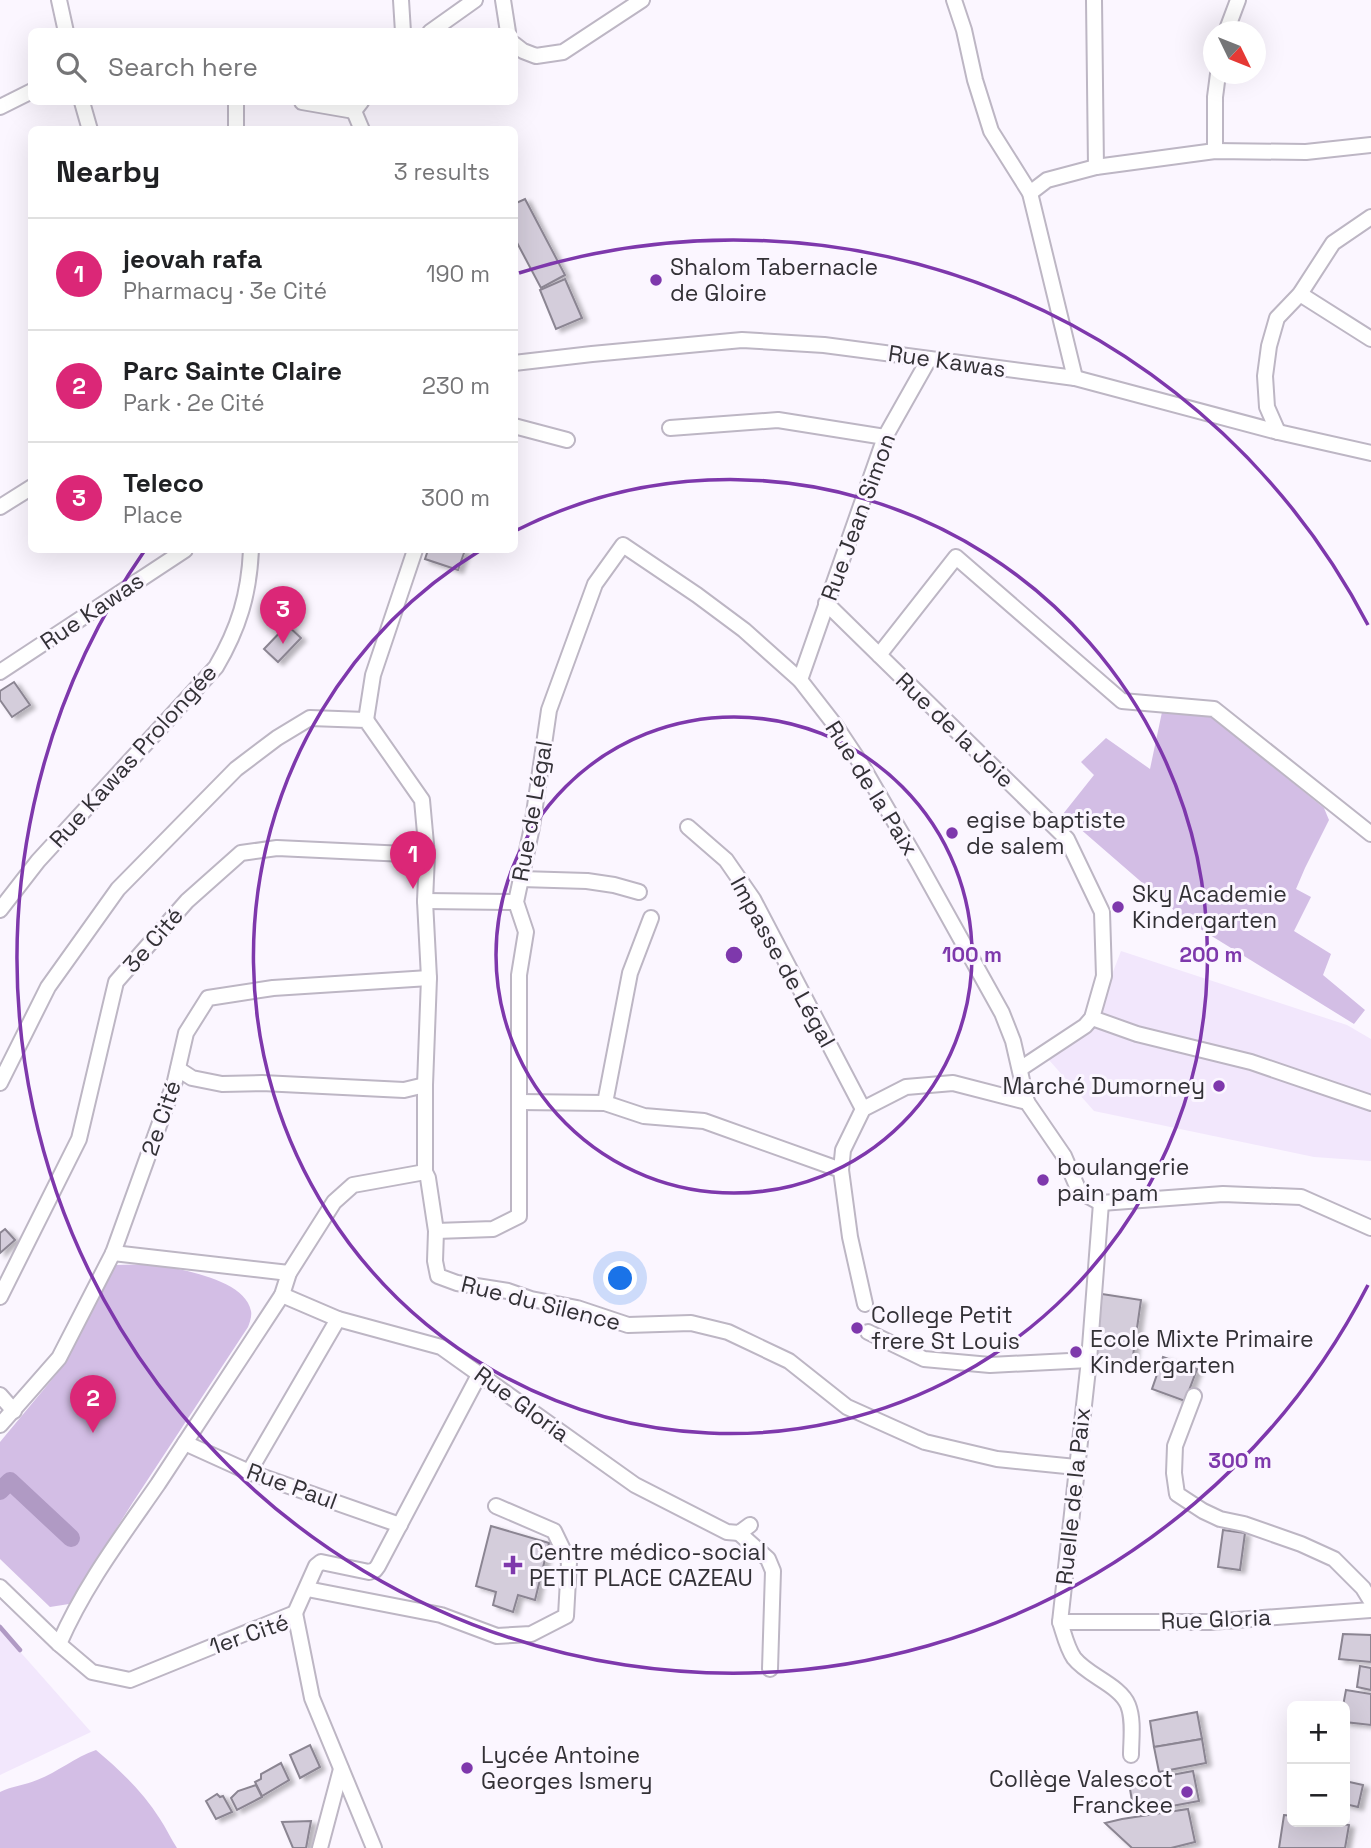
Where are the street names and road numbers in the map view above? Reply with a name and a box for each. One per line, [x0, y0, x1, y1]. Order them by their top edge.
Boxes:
street label: Rue Kawas [886, 338, 1008, 384]
street label: Rue Jean Simon [814, 429, 902, 605]
street label: Rue Kawas [34, 565, 150, 657]
street label: Rue Kawas Prolongée [43, 658, 223, 854]
street label: Rue de la Joie [889, 666, 1021, 794]
street label: Rue de la Paix [819, 715, 925, 861]
street label: Rue de Légal [505, 738, 559, 884]
street label: Impasse de Légal [724, 871, 842, 1053]
street label: 3e Cité [116, 901, 190, 979]
street label: 2e Cité [134, 1076, 188, 1160]
street label: Rue du Silence [458, 1269, 624, 1337]
street label: Rue Gloria [468, 1359, 576, 1449]
street label: Ruelle de la Paix [1049, 1406, 1097, 1586]
street label: Rue Paul [243, 1456, 341, 1516]
street label: Rue Gloria [1160, 1602, 1272, 1636]
street label: 1er Cité [205, 1606, 293, 1662]

